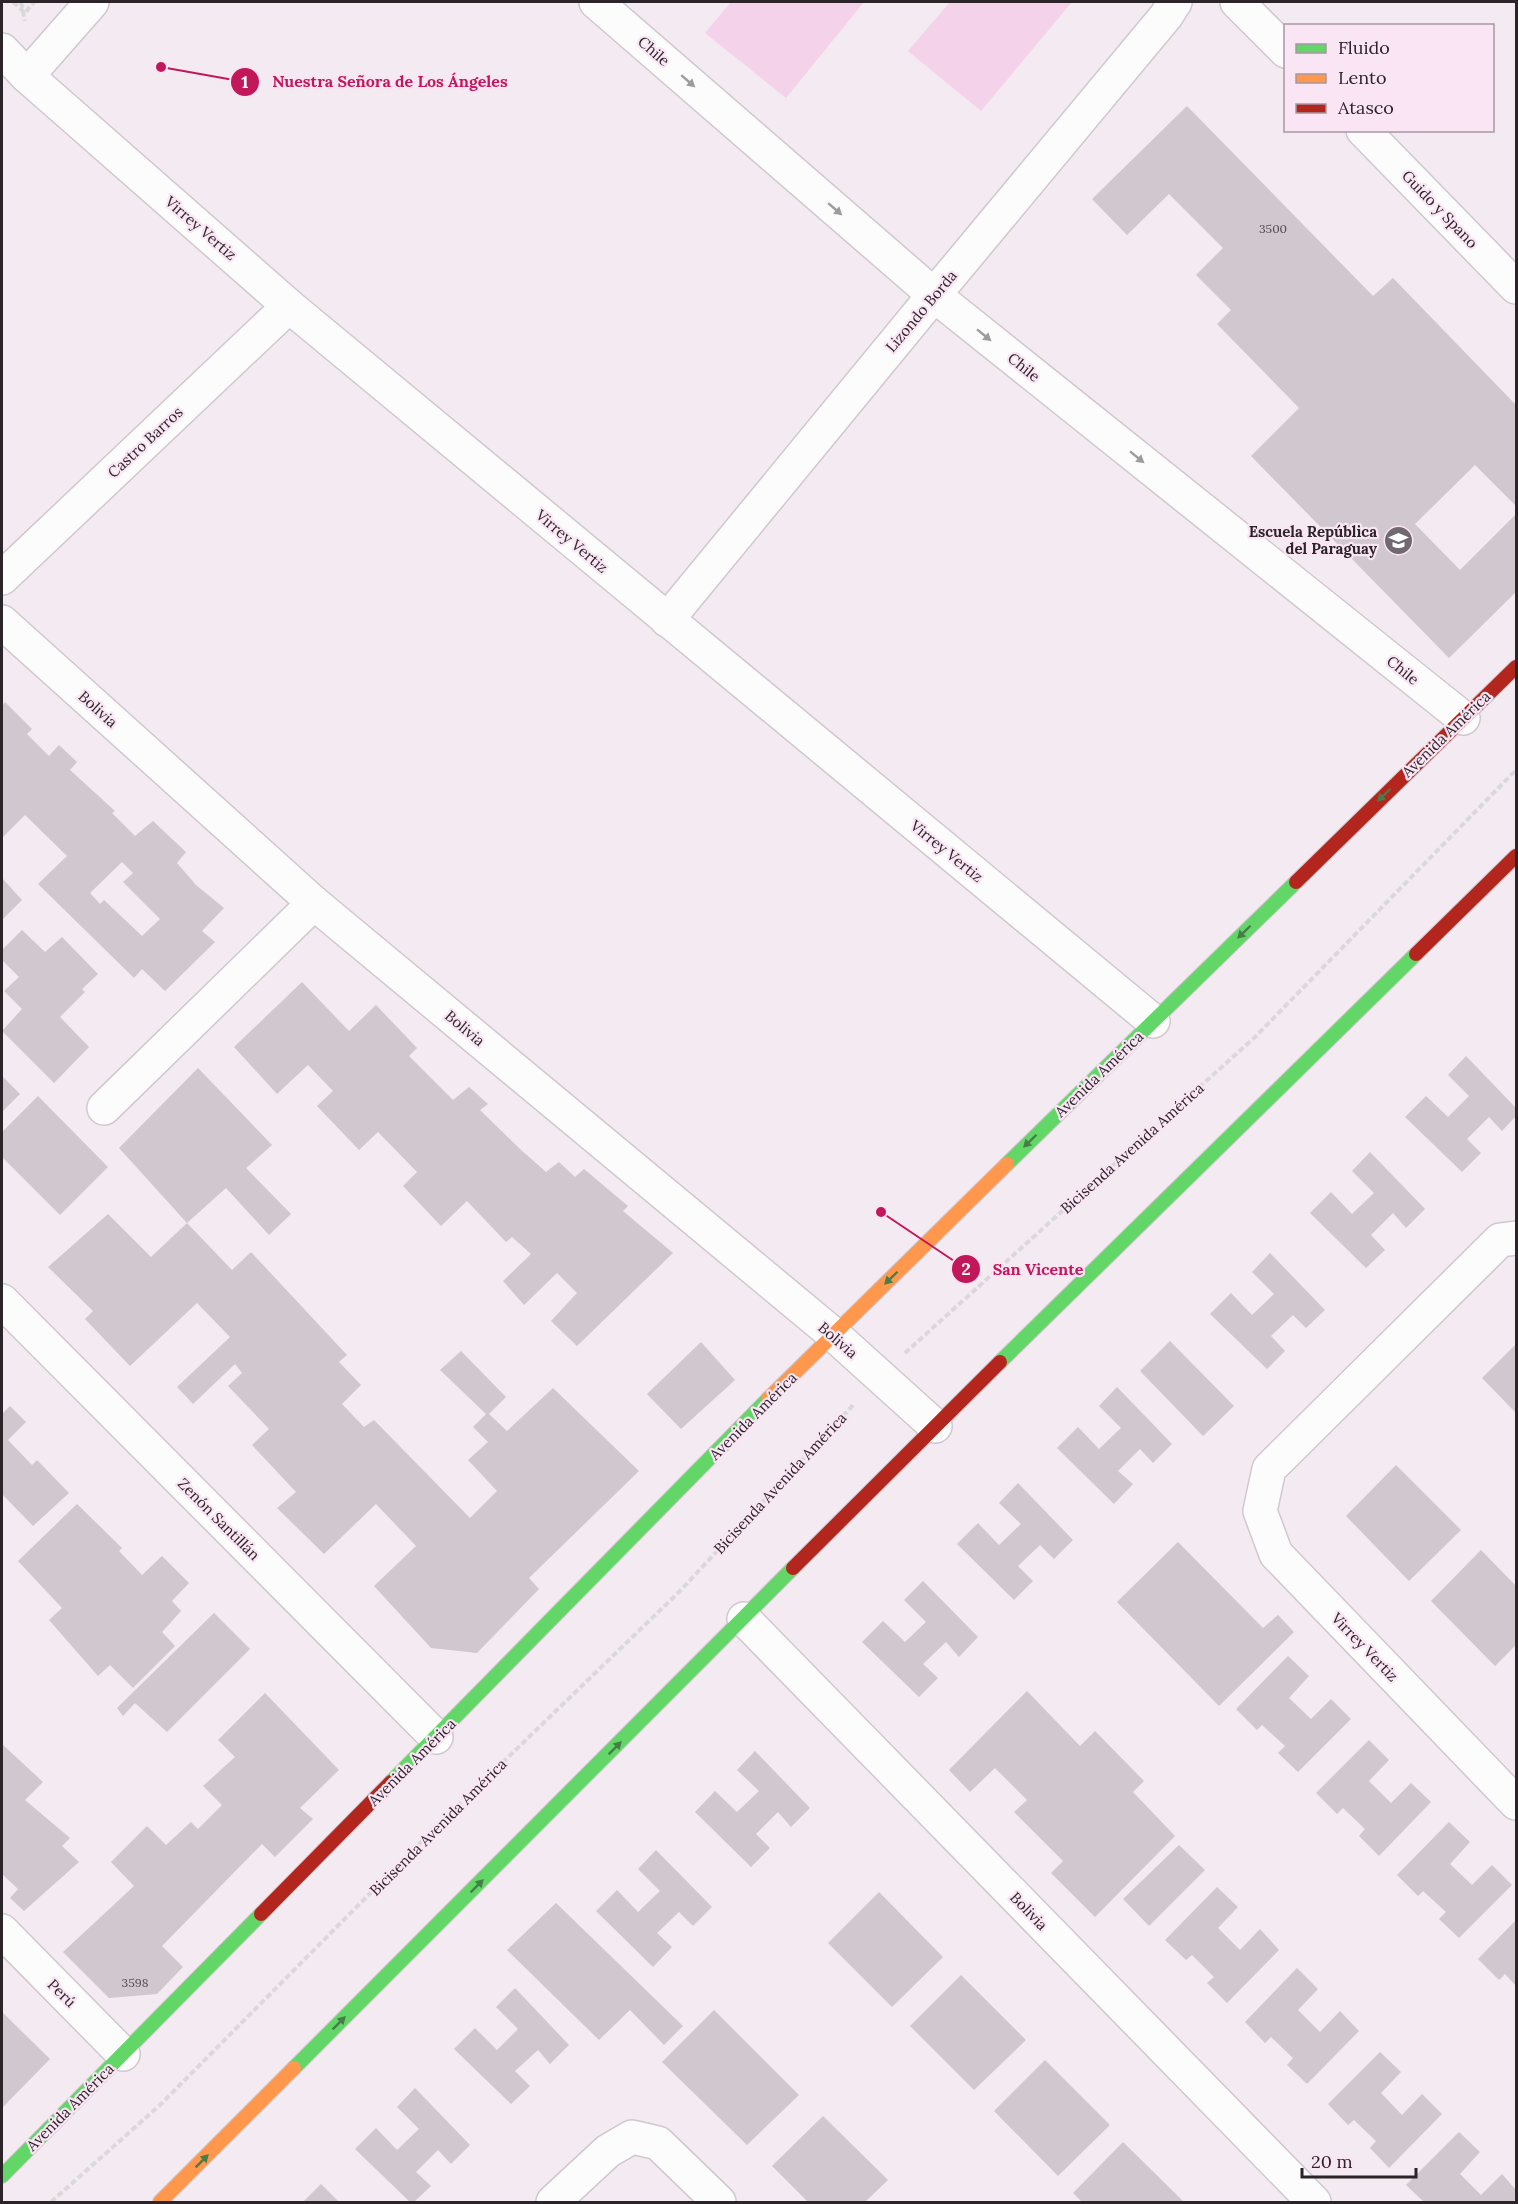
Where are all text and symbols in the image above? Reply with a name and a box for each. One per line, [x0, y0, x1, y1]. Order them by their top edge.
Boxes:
legend [1284, 24, 1494, 132]
street label: Chile [634, 32, 674, 70]
text: Fluido [1338, 36, 1390, 59]
callout: Nuestra Señora de Los Ángeles [230, 65, 520, 99]
text: Lento [1338, 66, 1386, 89]
text: 1 [241, 70, 249, 93]
text: Nuestra Señora de Los Ángeles [272, 71, 508, 91]
one-way arrow [680, 74, 695, 87]
text: Atasco [1337, 96, 1394, 119]
street label: Guido y Spano [1398, 166, 1482, 252]
street label: Virrey Vertiz [161, 191, 241, 264]
one-way arrow [827, 202, 842, 215]
house number: 3500 [1259, 221, 1287, 236]
street label: Lizondo Borda [881, 266, 961, 356]
one-way arrow [976, 328, 992, 341]
street label: Chile [1004, 348, 1044, 386]
street label: Castro Barros [104, 402, 187, 482]
one-way arrow [1129, 450, 1144, 462]
street label: Virrey Vertiz [531, 505, 612, 577]
place label: Escuela República del Paraguay [1249, 522, 1378, 558]
school or university icon: Escuela República del Paraguay [1382, 524, 1414, 556]
street label: Chile [1383, 651, 1423, 689]
street label: Bolivia [75, 687, 122, 732]
street label: Avenida América [1397, 687, 1495, 782]
one-way arrow [1376, 788, 1391, 802]
street label: Virrey Vertiz [906, 815, 987, 886]
one-way arrow [1238, 924, 1252, 938]
street label: Bolivia [441, 1006, 489, 1050]
street label: Avenida América [1050, 1027, 1148, 1122]
street label: Bicisenda Avenida América [1056, 1078, 1208, 1217]
one-way arrow [1024, 1134, 1038, 1148]
callout: San Vicente [951, 1252, 1095, 1286]
text: 2 [961, 1257, 971, 1280]
text: San Vicente [993, 1259, 1084, 1279]
one-way arrow [883, 1271, 898, 1285]
street label: Bolivia [814, 1318, 862, 1362]
street label: Avenida América [705, 1368, 801, 1464]
street label: Bicisenda Avenida América [709, 1408, 851, 1558]
street label: Zenón Santillán [174, 1474, 264, 1564]
street label: Virrey Vertiz [1327, 1608, 1402, 1685]
street label: Avenida América [364, 1714, 460, 1810]
one-way arrow [608, 1741, 622, 1755]
street label: Bicisenda Avenida América [365, 1754, 511, 1900]
one-way arrow [470, 1879, 484, 1893]
street label: Bolivia [1006, 1888, 1052, 1934]
street label: Perú [44, 1975, 80, 2011]
house number: 3598 [122, 1975, 149, 1990]
one-way arrow [332, 2017, 346, 2031]
street label: Avenida América [22, 2059, 118, 2155]
scale bar [1302, 2141, 1416, 2179]
text: 20 m [1311, 2150, 1353, 2173]
one-way arrow [194, 2155, 208, 2169]

